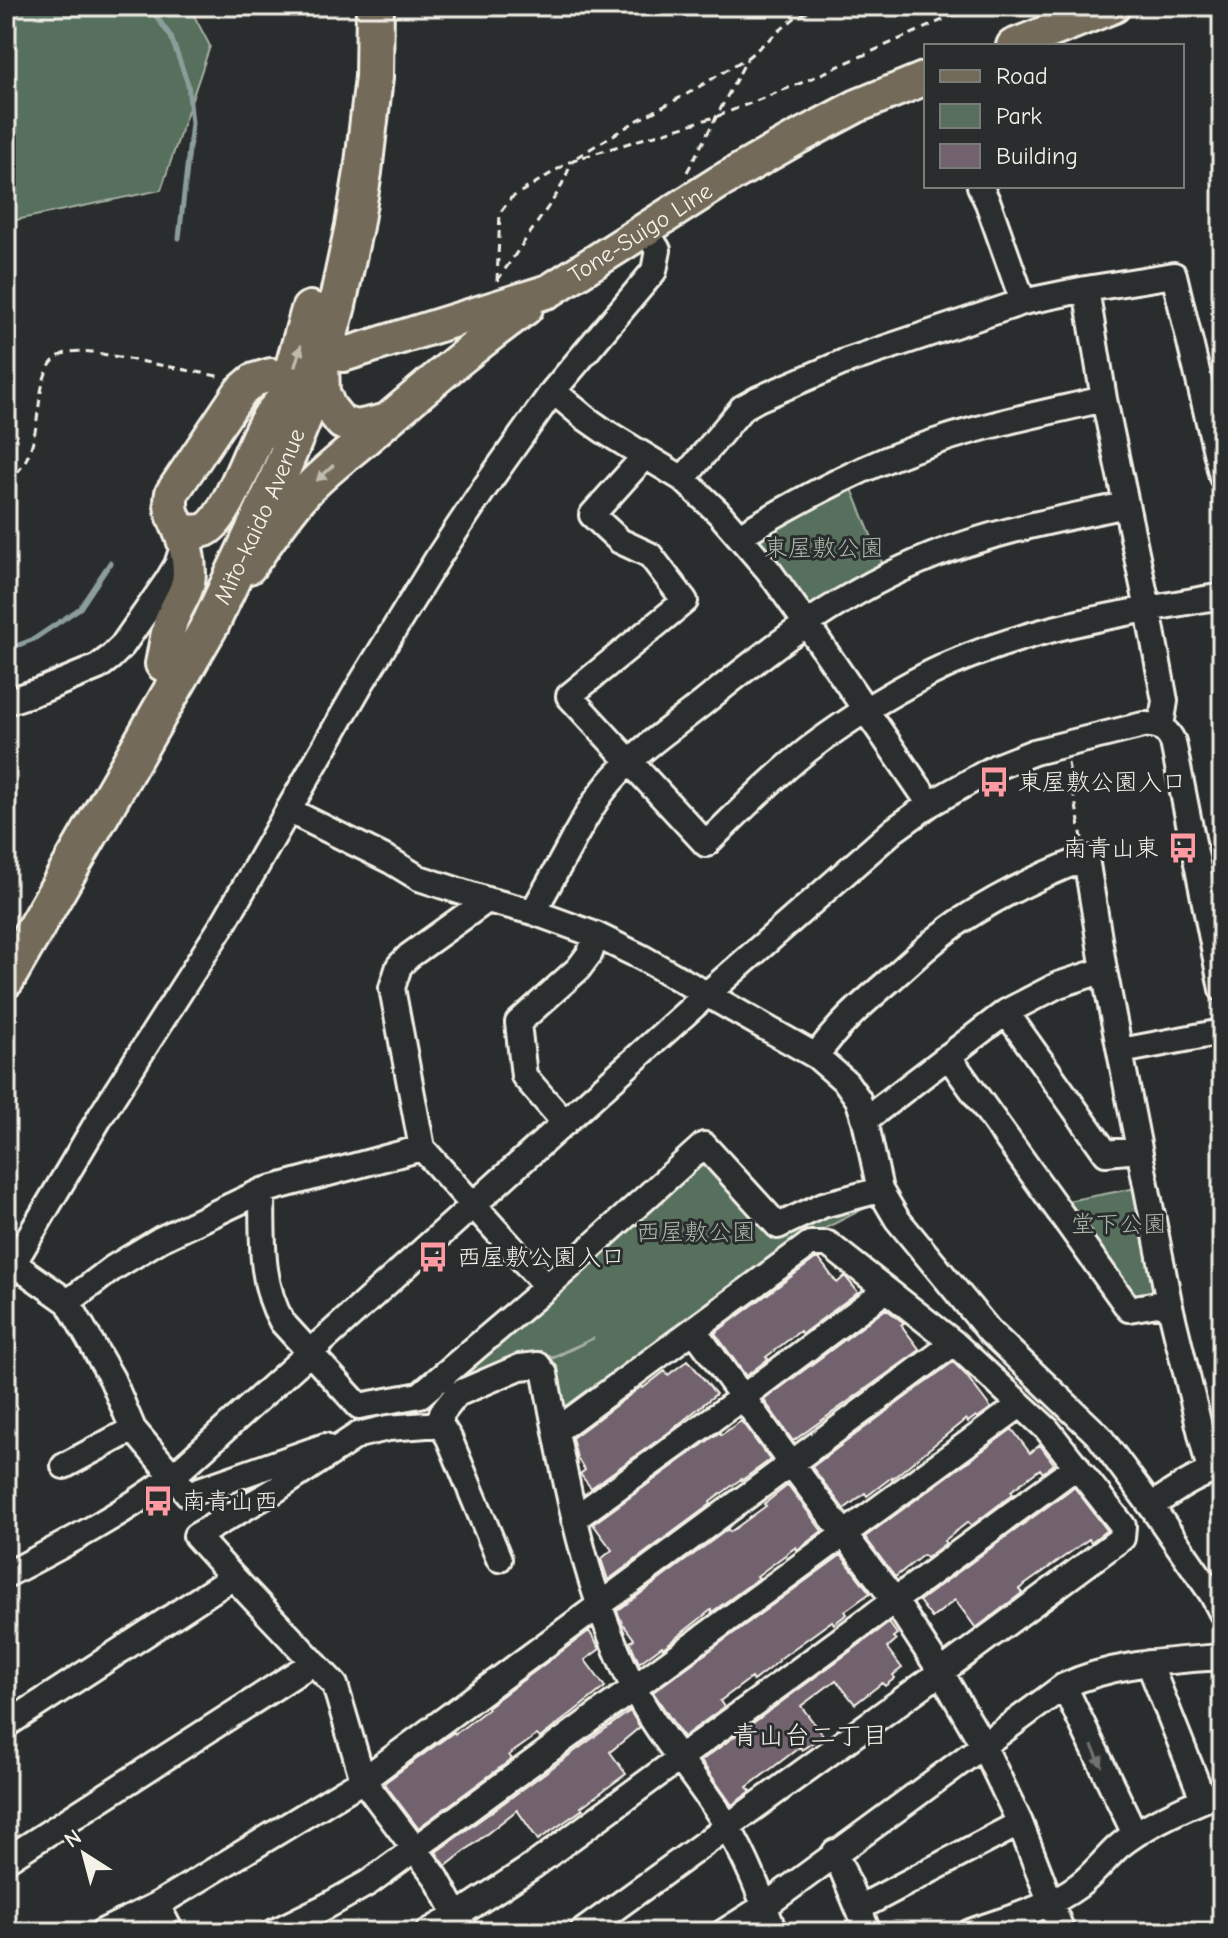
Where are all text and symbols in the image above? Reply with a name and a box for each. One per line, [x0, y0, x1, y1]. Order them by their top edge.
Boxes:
legend [924, 44, 1184, 188]
text: Road [996, 62, 1048, 90]
text: Park [996, 102, 1042, 130]
text: Building [996, 142, 1078, 170]
street label: Tone-Suigo Line [563, 176, 717, 289]
one-way arrow [292, 343, 305, 367]
street label: Mito-kaido Avenue [208, 424, 311, 609]
one-way arrow [316, 463, 335, 481]
park label: 東屋敷公園 [764, 534, 884, 562]
bus stop icon: 東屋敷公園入口 [977, 765, 1011, 799]
place label: 東屋敷公園入口 [1018, 768, 1186, 796]
bus stop icon: 南青山東 [1166, 831, 1200, 865]
place label: 南青山東 [1063, 834, 1159, 862]
park label: 堂下公園 [1071, 1210, 1167, 1238]
park label: 西屋敷公園 [636, 1218, 756, 1246]
bus stop icon: 西屋敷公園入口 [416, 1240, 450, 1274]
place label: 西屋敷公園入口 [457, 1243, 625, 1271]
bus stop icon: 南青山西 [141, 1484, 175, 1518]
place label: 南青山西 [182, 1487, 278, 1515]
district label: 青山台二丁目 [732, 1721, 888, 1751]
one-way arrow [1090, 1744, 1104, 1768]
north arrow [44, 1814, 124, 1894]
text: N [59, 1824, 86, 1853]

